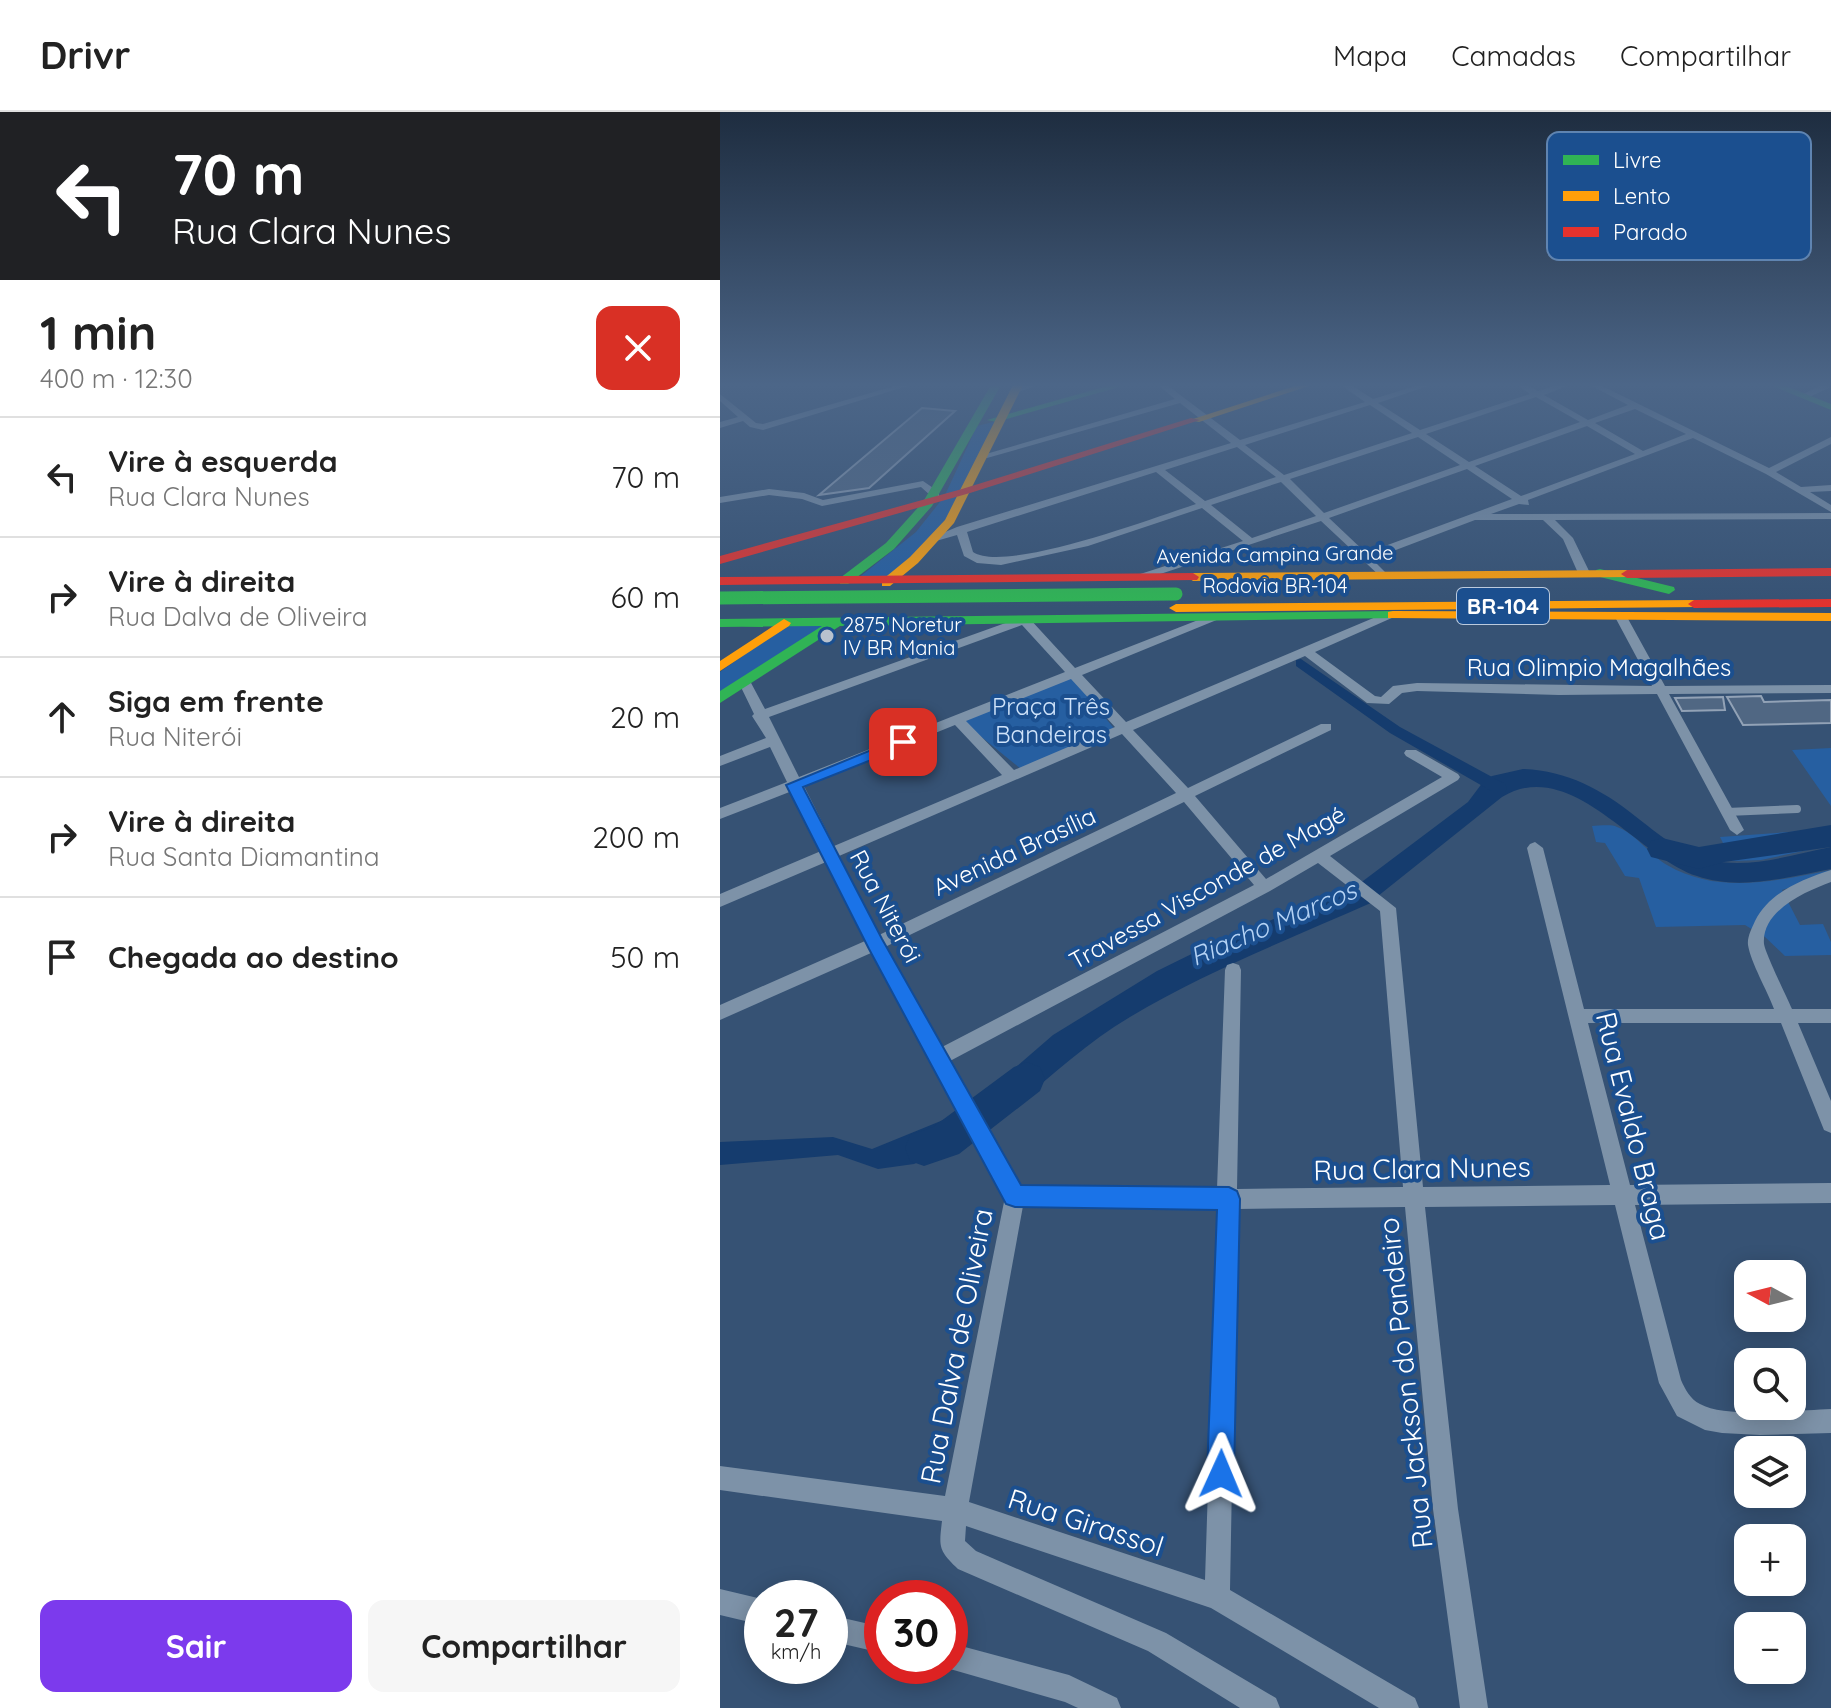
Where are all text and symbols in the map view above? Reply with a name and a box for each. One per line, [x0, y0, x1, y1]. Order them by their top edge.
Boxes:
text: Drivr [40, 31, 130, 79]
text: Mapa [1333, 38, 1407, 73]
text: Camadas [1451, 38, 1576, 73]
text: Compartilhar [1620, 38, 1791, 73]
legend [1547, 132, 1811, 260]
text: 70 m [172, 139, 304, 209]
icon: left [40, 144, 144, 248]
text: Livre [1613, 146, 1661, 174]
text: Lento [1613, 182, 1671, 210]
text: Rua Clara Nunes [172, 208, 451, 253]
text: Parado [1613, 218, 1688, 246]
text: 1 min [40, 302, 156, 362]
button: close [596, 306, 680, 390]
text: 400 m · 12:30 [40, 362, 193, 395]
text: Vire à esquerda [108, 442, 337, 480]
icon: left [40, 455, 84, 499]
text: 70 m [611, 458, 680, 496]
text: Rua Clara Nunes [108, 480, 310, 513]
street label: Avenida Campina Grande [1156, 539, 1394, 569]
text: Vire à direita [108, 562, 295, 600]
street label: Rodovia BR-104 [1202, 573, 1348, 598]
icon: right [40, 575, 84, 619]
text: 60 m [610, 578, 680, 616]
road number: BR-104 [1457, 588, 1549, 624]
text: Rua Dalva de Oliveira [108, 600, 367, 633]
place label: 2875 Noretur IV BR Mania [843, 612, 962, 660]
marker: 2875 Noretur IV BR Mania [818, 627, 836, 645]
street label: Rua Olimpio Magalhães [1467, 652, 1731, 682]
text: Siga em frente [108, 682, 324, 720]
park label: Praça Três Bandeiras [992, 691, 1110, 749]
icon: ahead [40, 695, 84, 739]
text: 20 m [610, 698, 680, 736]
pin [869, 708, 937, 776]
text: Rua Niterói [108, 720, 242, 753]
icon: arrive [881, 720, 925, 764]
street label: Travessa Visconde de Magé [1064, 798, 1350, 976]
street label: Avenida Brasília [928, 800, 1100, 902]
text: Vire à direita [108, 802, 295, 840]
icon: right [40, 815, 84, 859]
text: 200 m [592, 818, 680, 856]
text: Rua Santa Diamantina [108, 840, 380, 873]
street label: Rua Niterói [844, 844, 928, 968]
water label: Riacho Marcos [1185, 872, 1363, 973]
icon: arrive [40, 935, 84, 979]
text: Chegada ao destino [108, 938, 399, 976]
text: 50 m [610, 938, 680, 976]
street label: Rua Evaldo Braga [1589, 1008, 1679, 1244]
street label: Rua Clara Nunes [1313, 1149, 1531, 1187]
street label: Rua Dalva de Oliveira [912, 1206, 1000, 1486]
street label: Rua Jackson do Pandeiro [1370, 1216, 1440, 1550]
north arrow [1734, 1260, 1806, 1332]
map controls [1734, 1260, 1806, 1684]
button: search [1734, 1348, 1806, 1420]
position arrow [1179, 1432, 1263, 1516]
button: layers [1734, 1436, 1806, 1508]
street label: Rua Girassol [1004, 1480, 1168, 1564]
button: + [1734, 1524, 1806, 1596]
speed limit sign: 30 [864, 1580, 968, 1684]
text: 27 [774, 1597, 818, 1647]
button: Sair [40, 1600, 352, 1692]
button: Compartilhar [368, 1600, 680, 1692]
button: − [1734, 1612, 1806, 1684]
text: km/h [771, 1639, 821, 1664]

